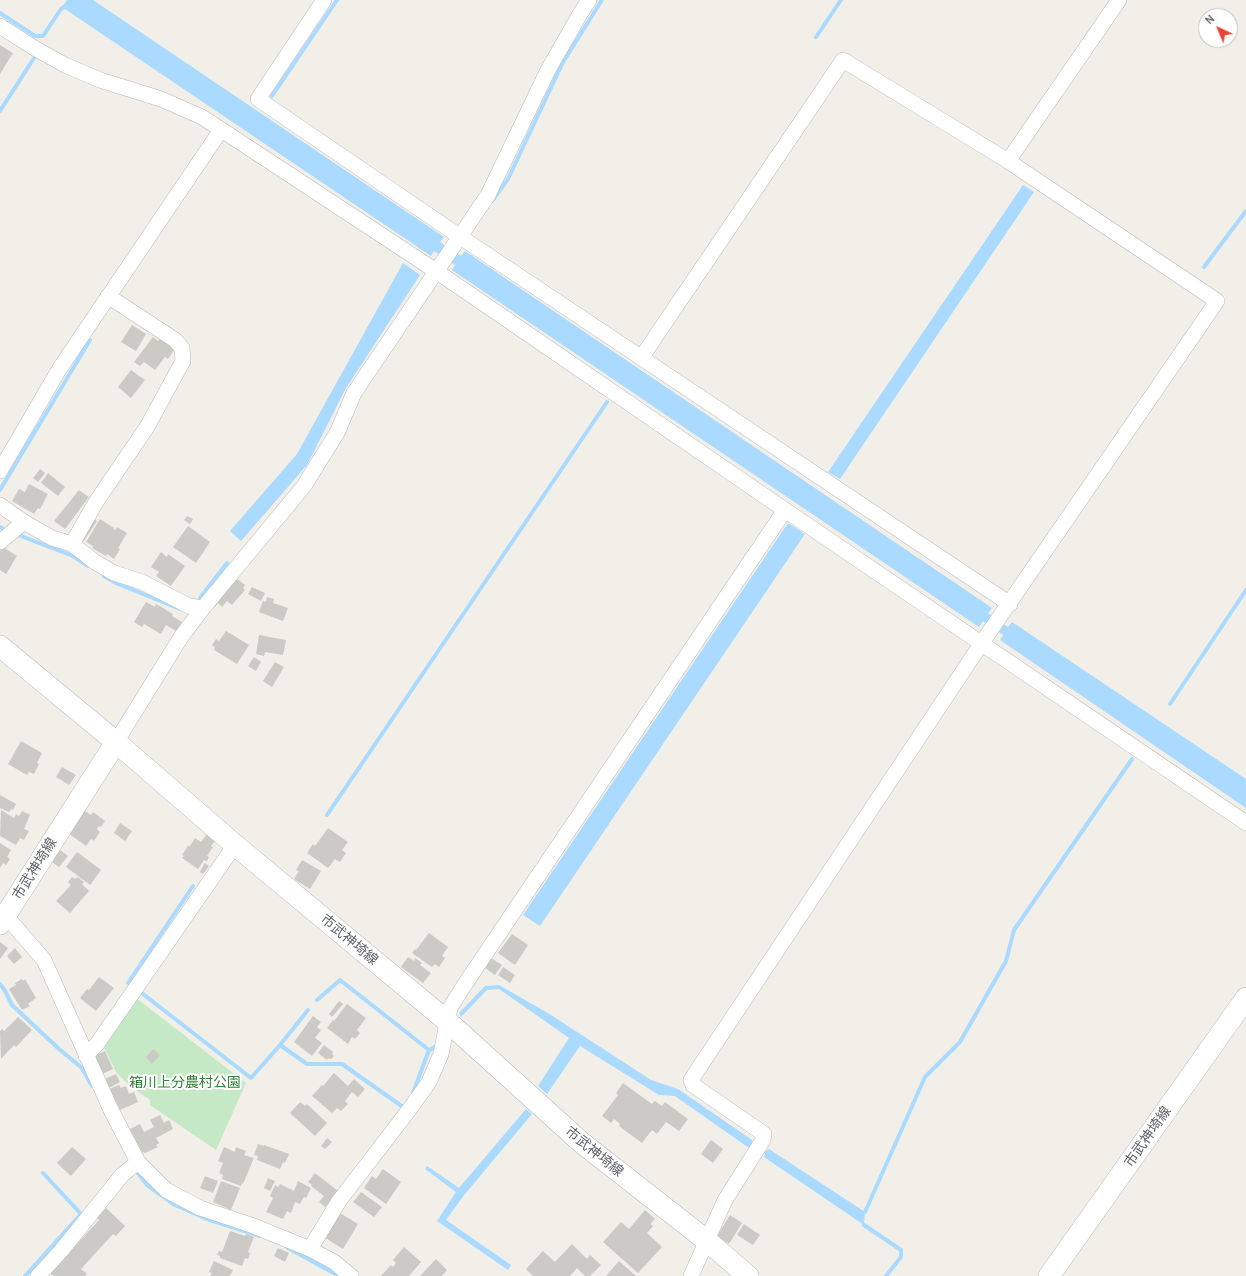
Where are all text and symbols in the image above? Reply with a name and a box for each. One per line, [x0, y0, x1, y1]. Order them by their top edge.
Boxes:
north arrow [1198, 8, 1238, 48]
text: N [1203, 12, 1217, 27]
street label: 市武神埼線 [9, 835, 61, 903]
street label: 市武神埼線 [317, 911, 381, 969]
park label: 箱川上分農村公園 [129, 1075, 241, 1091]
street label: 市武神埼線 [1121, 1104, 1175, 1170]
street label: 市武神埼線 [562, 1123, 626, 1181]

